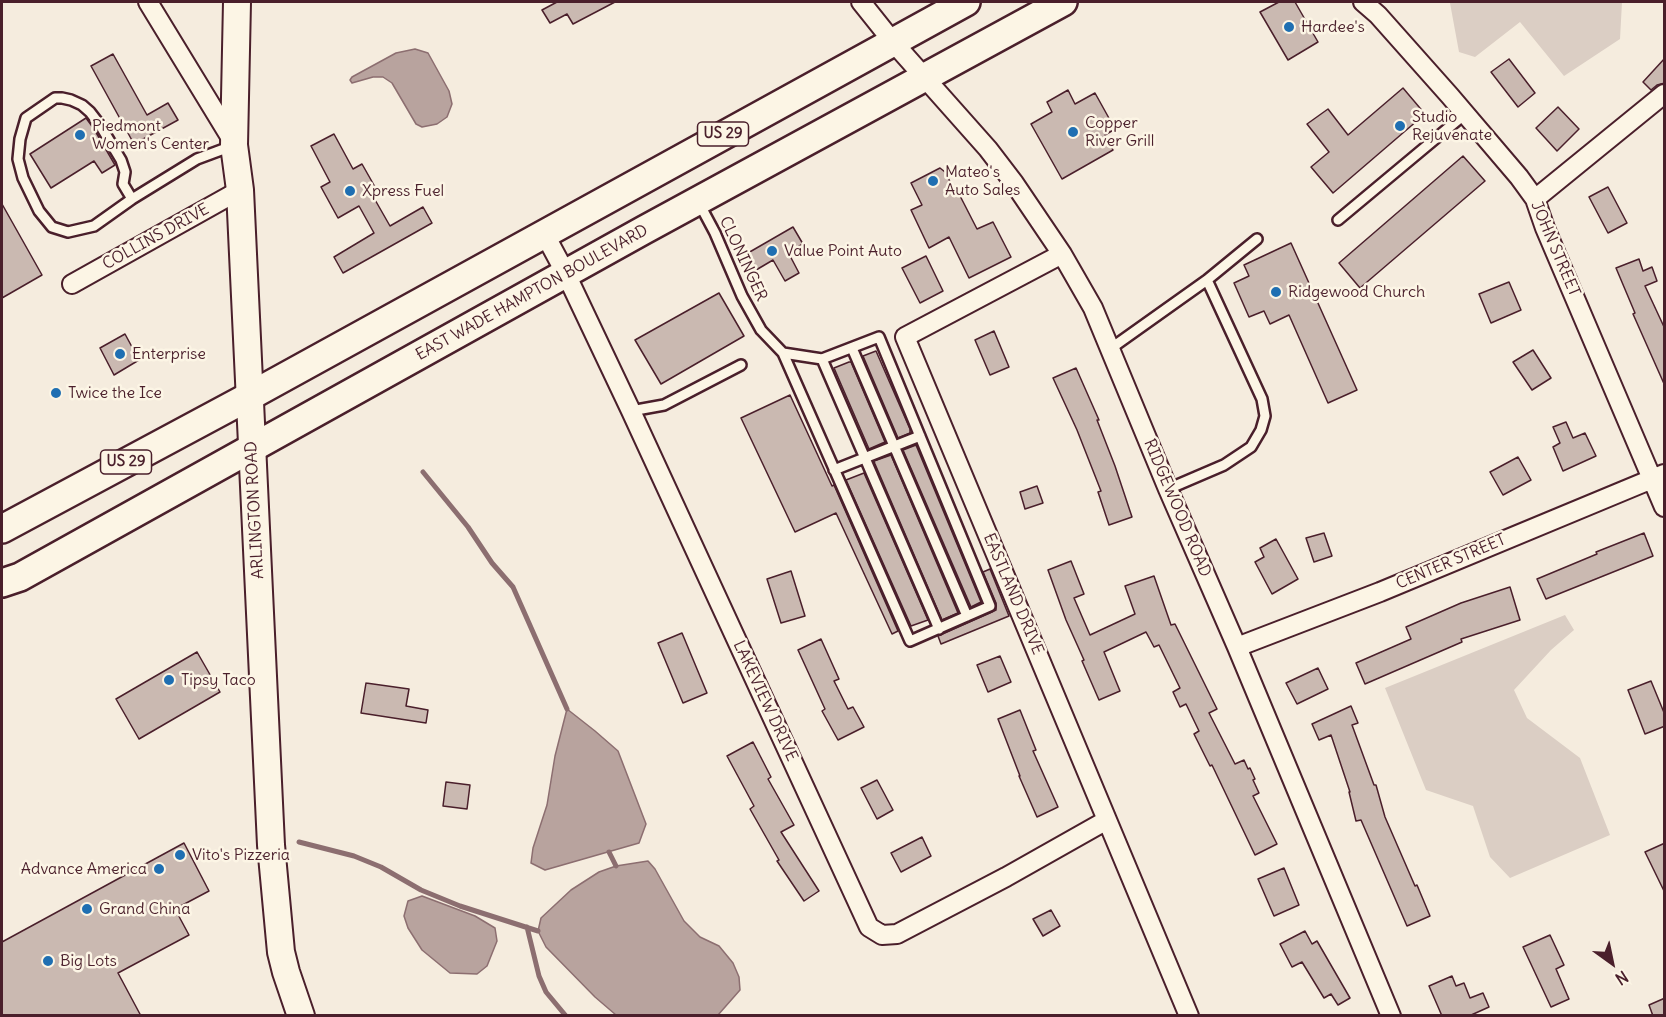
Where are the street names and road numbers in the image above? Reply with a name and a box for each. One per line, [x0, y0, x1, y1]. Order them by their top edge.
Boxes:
road number: US 29 [698, 122, 748, 146]
street label: JOHN STREET [1526, 198, 1584, 300]
street label: COLLINS DRIVE [99, 200, 213, 274]
street label: CLONINGER [715, 214, 771, 304]
street label: EAST WADE HAMPTON BOULEVARD [413, 221, 651, 365]
street label: RIDGEWOOD ROAD [1139, 436, 1215, 580]
street label: ARLINGTON ROAD [242, 441, 268, 579]
road number: US 29 [100, 450, 152, 474]
street label: EASTLAND DRIVE [979, 530, 1047, 658]
street label: CENTER STREET [1393, 530, 1509, 594]
street label: LAKEVIEW DRIVE [729, 638, 801, 764]

